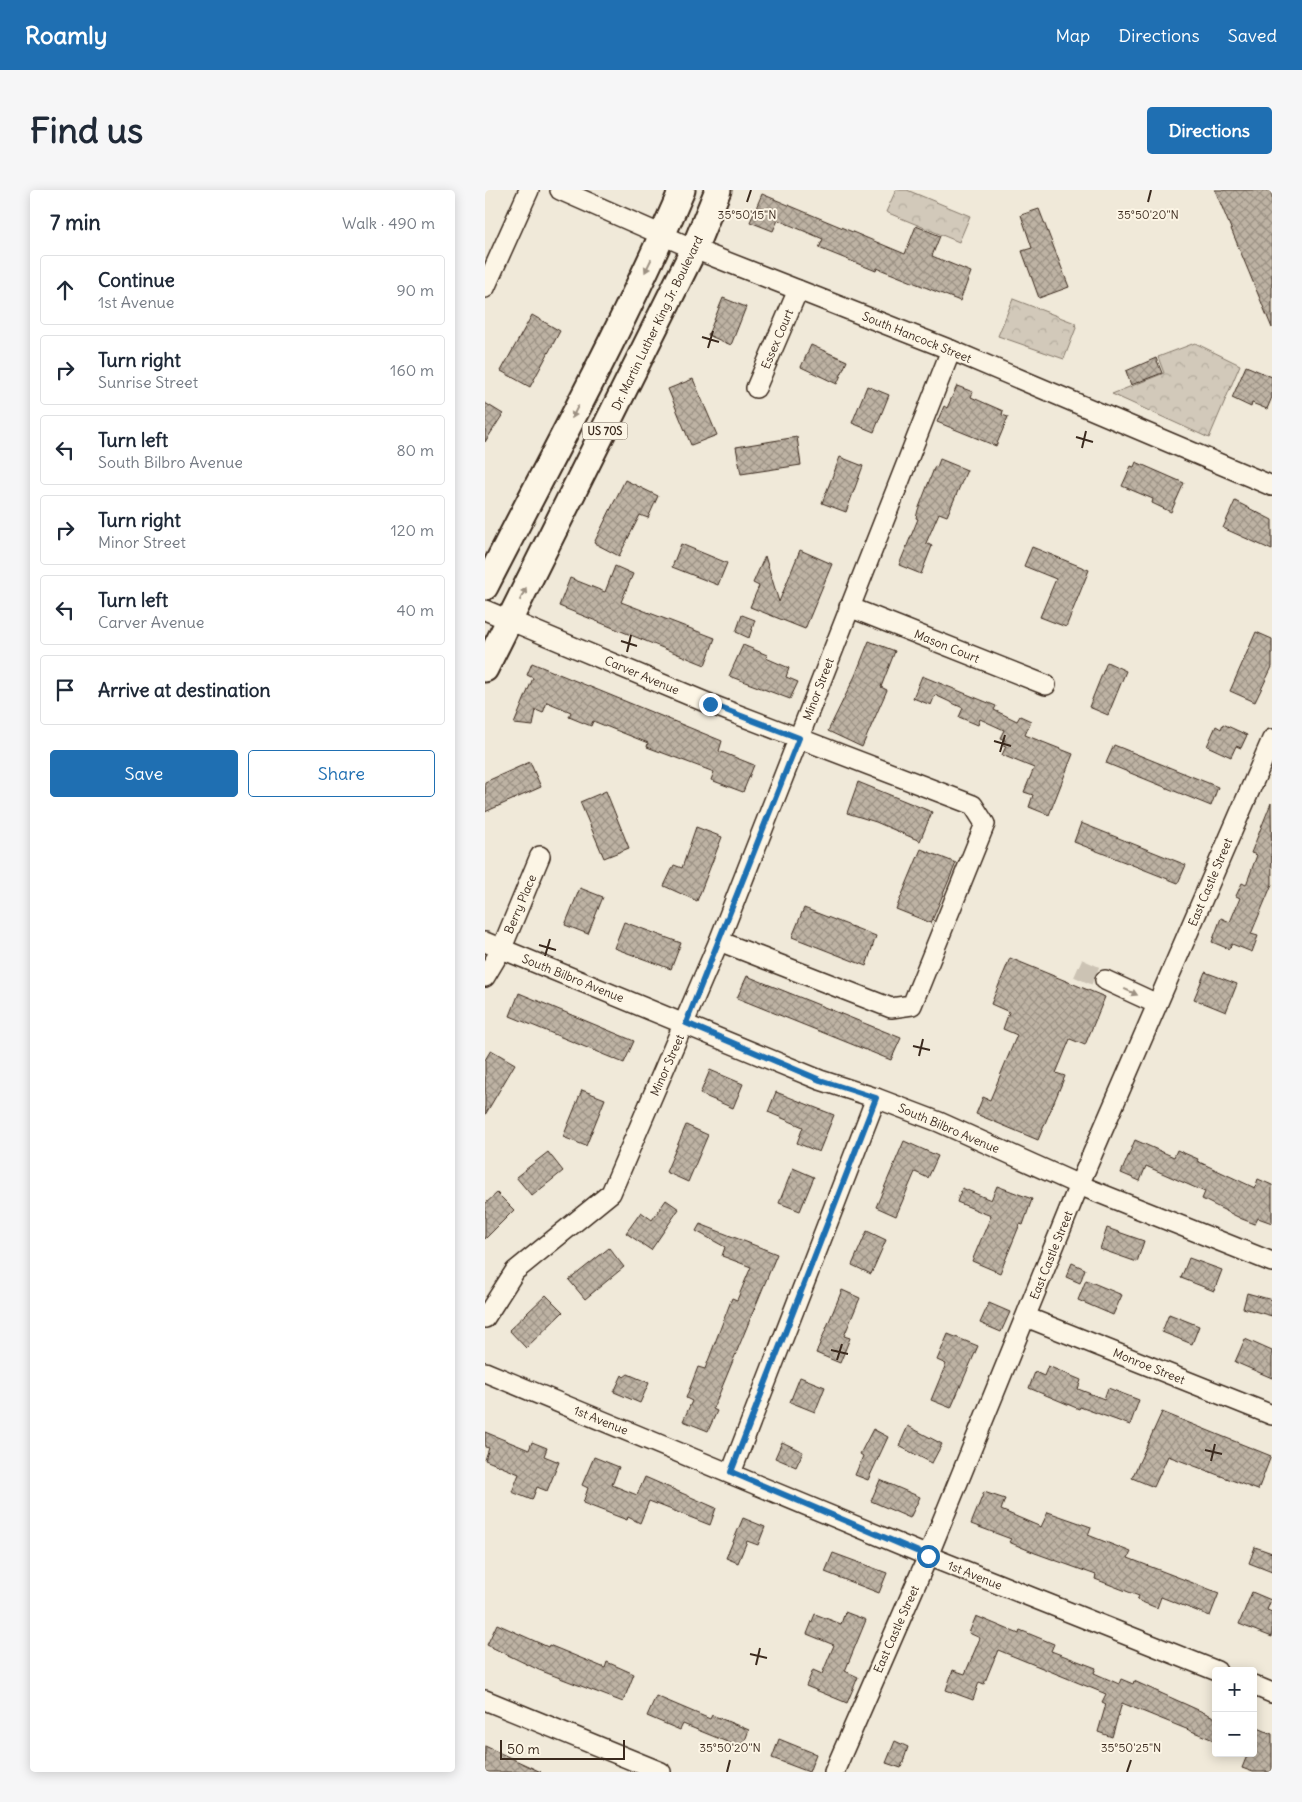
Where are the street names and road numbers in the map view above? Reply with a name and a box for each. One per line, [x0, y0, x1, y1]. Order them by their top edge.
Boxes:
street label: Dr. Martin Luther King Jr. Boulevard [608, 233, 706, 413]
street label: Essex Court [758, 307, 796, 371]
street label: South Hancock Street [860, 308, 974, 366]
road number: US 70S [583, 422, 627, 440]
street label: Mason Court [912, 626, 982, 666]
street label: Carver Avenue [602, 653, 682, 697]
street label: Minor Street [799, 656, 837, 722]
street label: East Castle Street [1185, 836, 1235, 928]
street label: Berry Place [501, 872, 539, 936]
street label: South Bilbro Avenue [520, 951, 626, 1005]
street label: Minor Street [647, 1032, 687, 1098]
street label: South Bilbro Avenue [896, 1100, 1002, 1156]
street label: East Castle Street [1026, 1208, 1076, 1302]
street label: Monroe Street [1111, 1345, 1187, 1387]
street label: 1st Avenue [572, 1402, 630, 1438]
street label: 1st Avenue [946, 1557, 1004, 1593]
street label: East Castle Street [870, 1583, 922, 1675]

